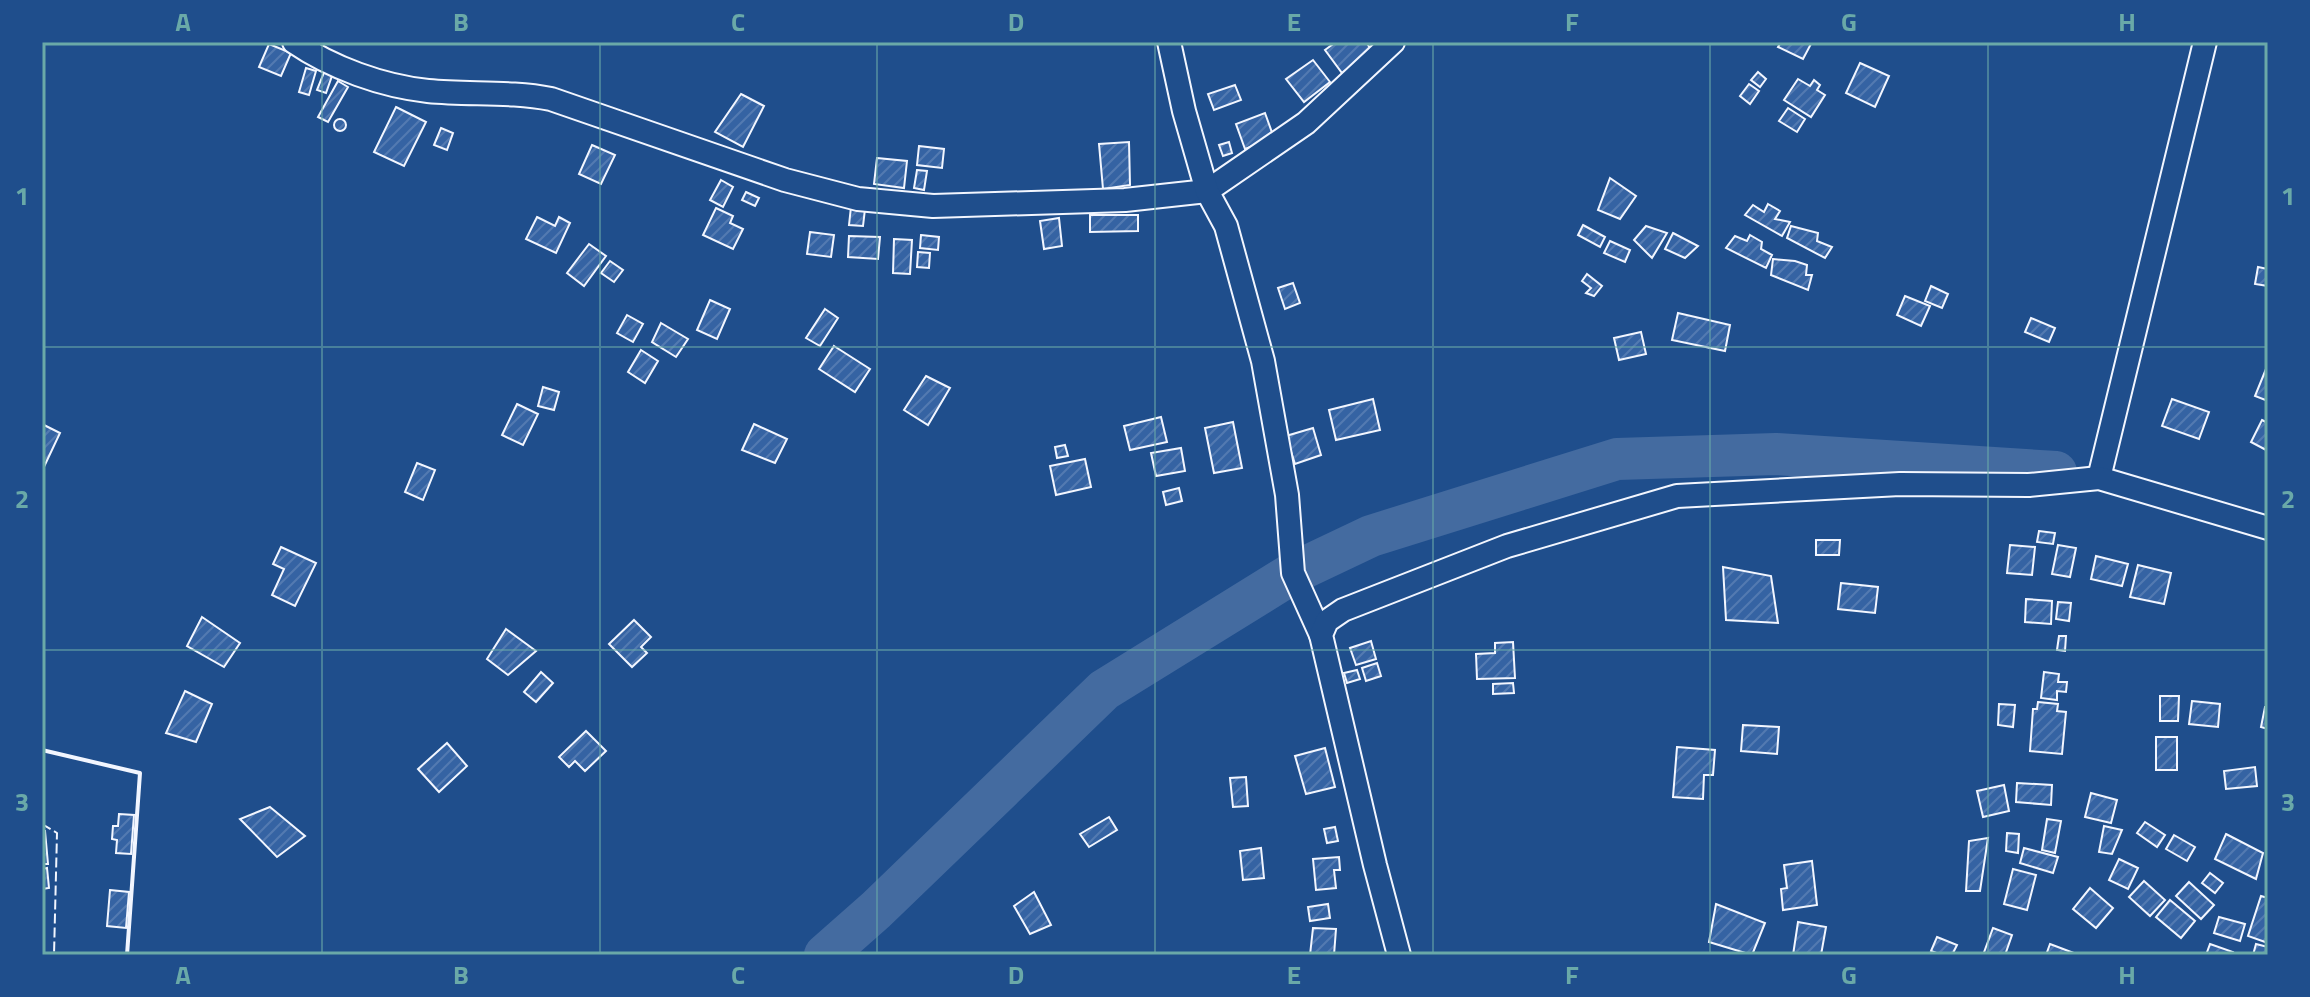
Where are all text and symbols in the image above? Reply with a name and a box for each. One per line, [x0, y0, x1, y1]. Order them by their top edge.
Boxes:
text: A [175, 2, 191, 41]
text: B [453, 2, 469, 41]
text: C [731, 2, 745, 41]
text: D [1008, 2, 1024, 41]
text: E [1287, 2, 1301, 41]
text: F [1565, 2, 1579, 41]
text: G [1841, 2, 1857, 41]
text: H [2118, 2, 2136, 41]
text: 1 [15, 176, 29, 215]
text: 1 [2281, 176, 2295, 215]
text: 2 [15, 479, 29, 518]
text: 2 [2281, 479, 2295, 518]
text: 3 [15, 782, 29, 821]
text: 3 [2281, 782, 2295, 821]
text: A [175, 955, 191, 994]
text: B [453, 955, 469, 994]
text: C [731, 955, 745, 994]
text: D [1008, 955, 1024, 994]
text: E [1287, 955, 1301, 994]
text: F [1565, 955, 1579, 994]
text: G [1841, 955, 1857, 994]
text: H [2118, 955, 2136, 994]

